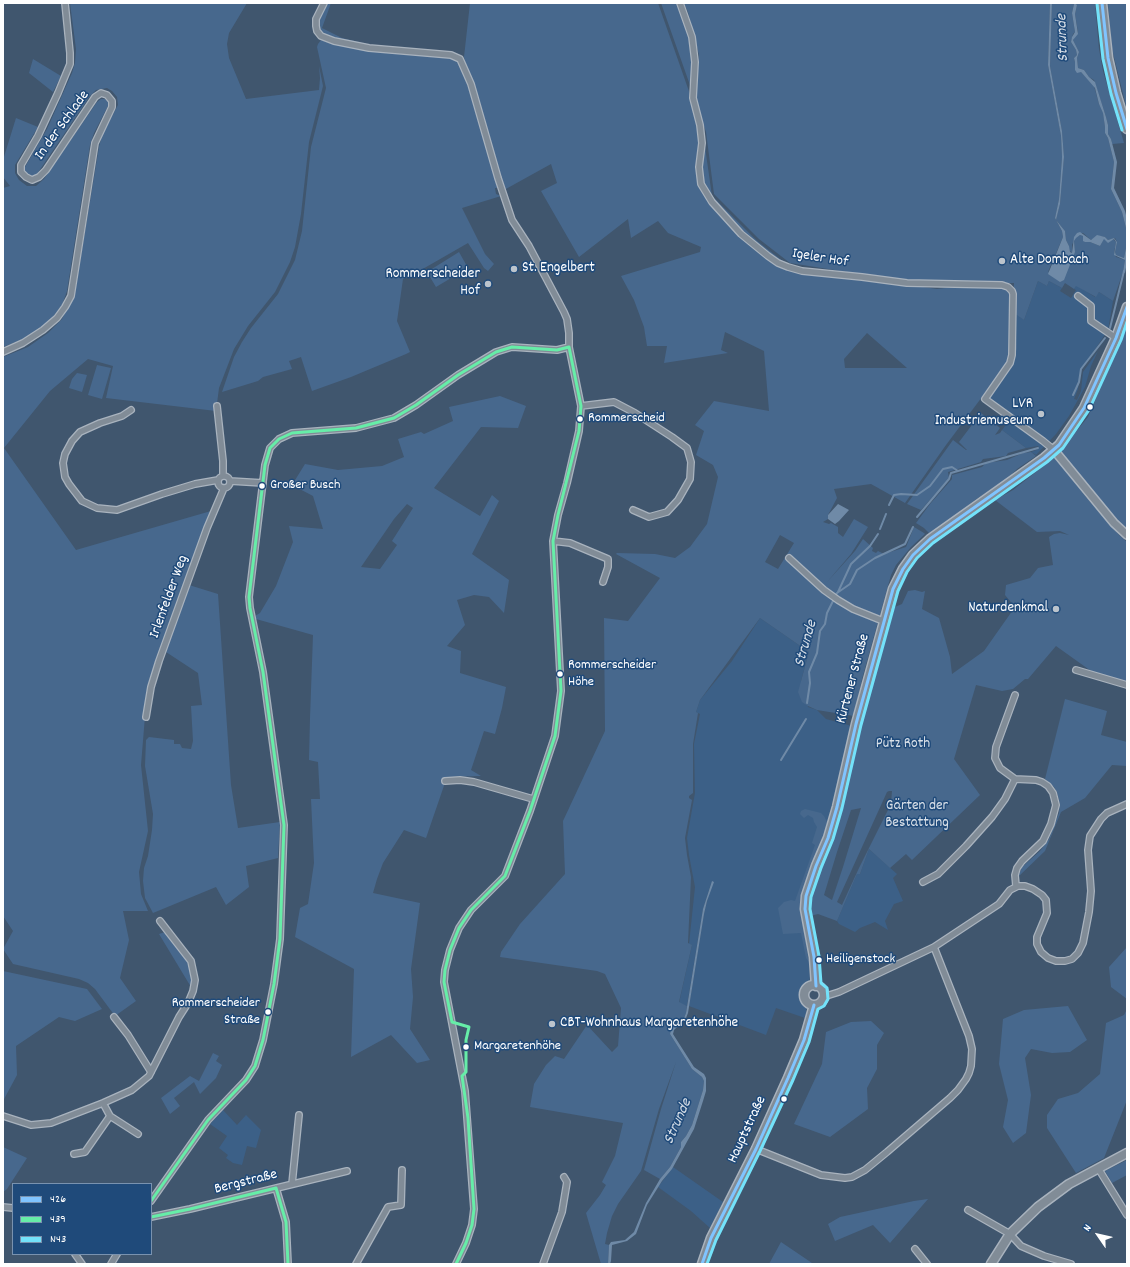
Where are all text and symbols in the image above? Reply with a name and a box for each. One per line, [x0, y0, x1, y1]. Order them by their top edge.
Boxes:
water label: Strunde [1054, 14, 1074, 62]
street label: In der Schlade [32, 88, 94, 164]
street label: Igeler Hof [791, 246, 849, 272]
place label: Alte Dombach [1010, 252, 1088, 270]
marker: Alte Dombach [997, 256, 1007, 266]
place label: St. Engelbert [522, 260, 595, 278]
marker: St. Engelbert [509, 264, 519, 274]
place label: Rommerscheider Hof [385, 266, 480, 301]
marker: Rommerscheider Hof [483, 279, 493, 289]
place label: LVR Industriemuseum [935, 396, 1033, 431]
unlabelled marker [1085, 402, 1095, 412]
marker: LVR Industriemuseum [1036, 409, 1046, 419]
place label: Rommerscheid [588, 411, 665, 427]
marker: Rommerscheid [575, 414, 585, 424]
place label: Großer Busch [270, 478, 340, 494]
marker: Großer Busch [257, 481, 267, 491]
street label: Irlenfelder Weg [147, 553, 193, 641]
place label: Naturdenkmal [968, 600, 1048, 618]
marker: Naturdenkmal [1051, 604, 1061, 614]
water label: Strunde [791, 618, 823, 670]
street label: Kürtener Straße [833, 632, 875, 726]
place label: Rommerscheider Höhe [568, 658, 656, 690]
marker: Rommerscheider Höhe [555, 669, 565, 679]
park label: Pütz Roth [876, 736, 930, 754]
park label: Gärten der Bestattung [885, 798, 949, 833]
place label: Heiligenstock [826, 952, 895, 968]
marker: Heiligenstock [814, 955, 824, 965]
place label: Rommerscheider Straße [172, 996, 260, 1028]
marker: Rommerscheider Straße [263, 1007, 273, 1017]
place label: CBT-Wohnhaus Margaretenhöhe [560, 1015, 738, 1033]
marker: CBT-Wohnhaus Margaretenhöhe [547, 1019, 557, 1029]
place label: Margaretenhöhe [474, 1039, 561, 1055]
marker: Margaretenhöhe [461, 1042, 471, 1052]
street label: Hauptstraße [725, 1094, 771, 1166]
unlabelled marker [779, 1094, 789, 1104]
water label: Strunde [661, 1096, 697, 1148]
street label: Bergstraße [213, 1167, 279, 1199]
legend [12, 1183, 152, 1255]
text: 426 [50, 1191, 66, 1208]
text: 439 [50, 1211, 66, 1228]
north arrow [1078, 1215, 1118, 1255]
text: N [1080, 1222, 1096, 1235]
text: N43 [50, 1231, 66, 1248]

